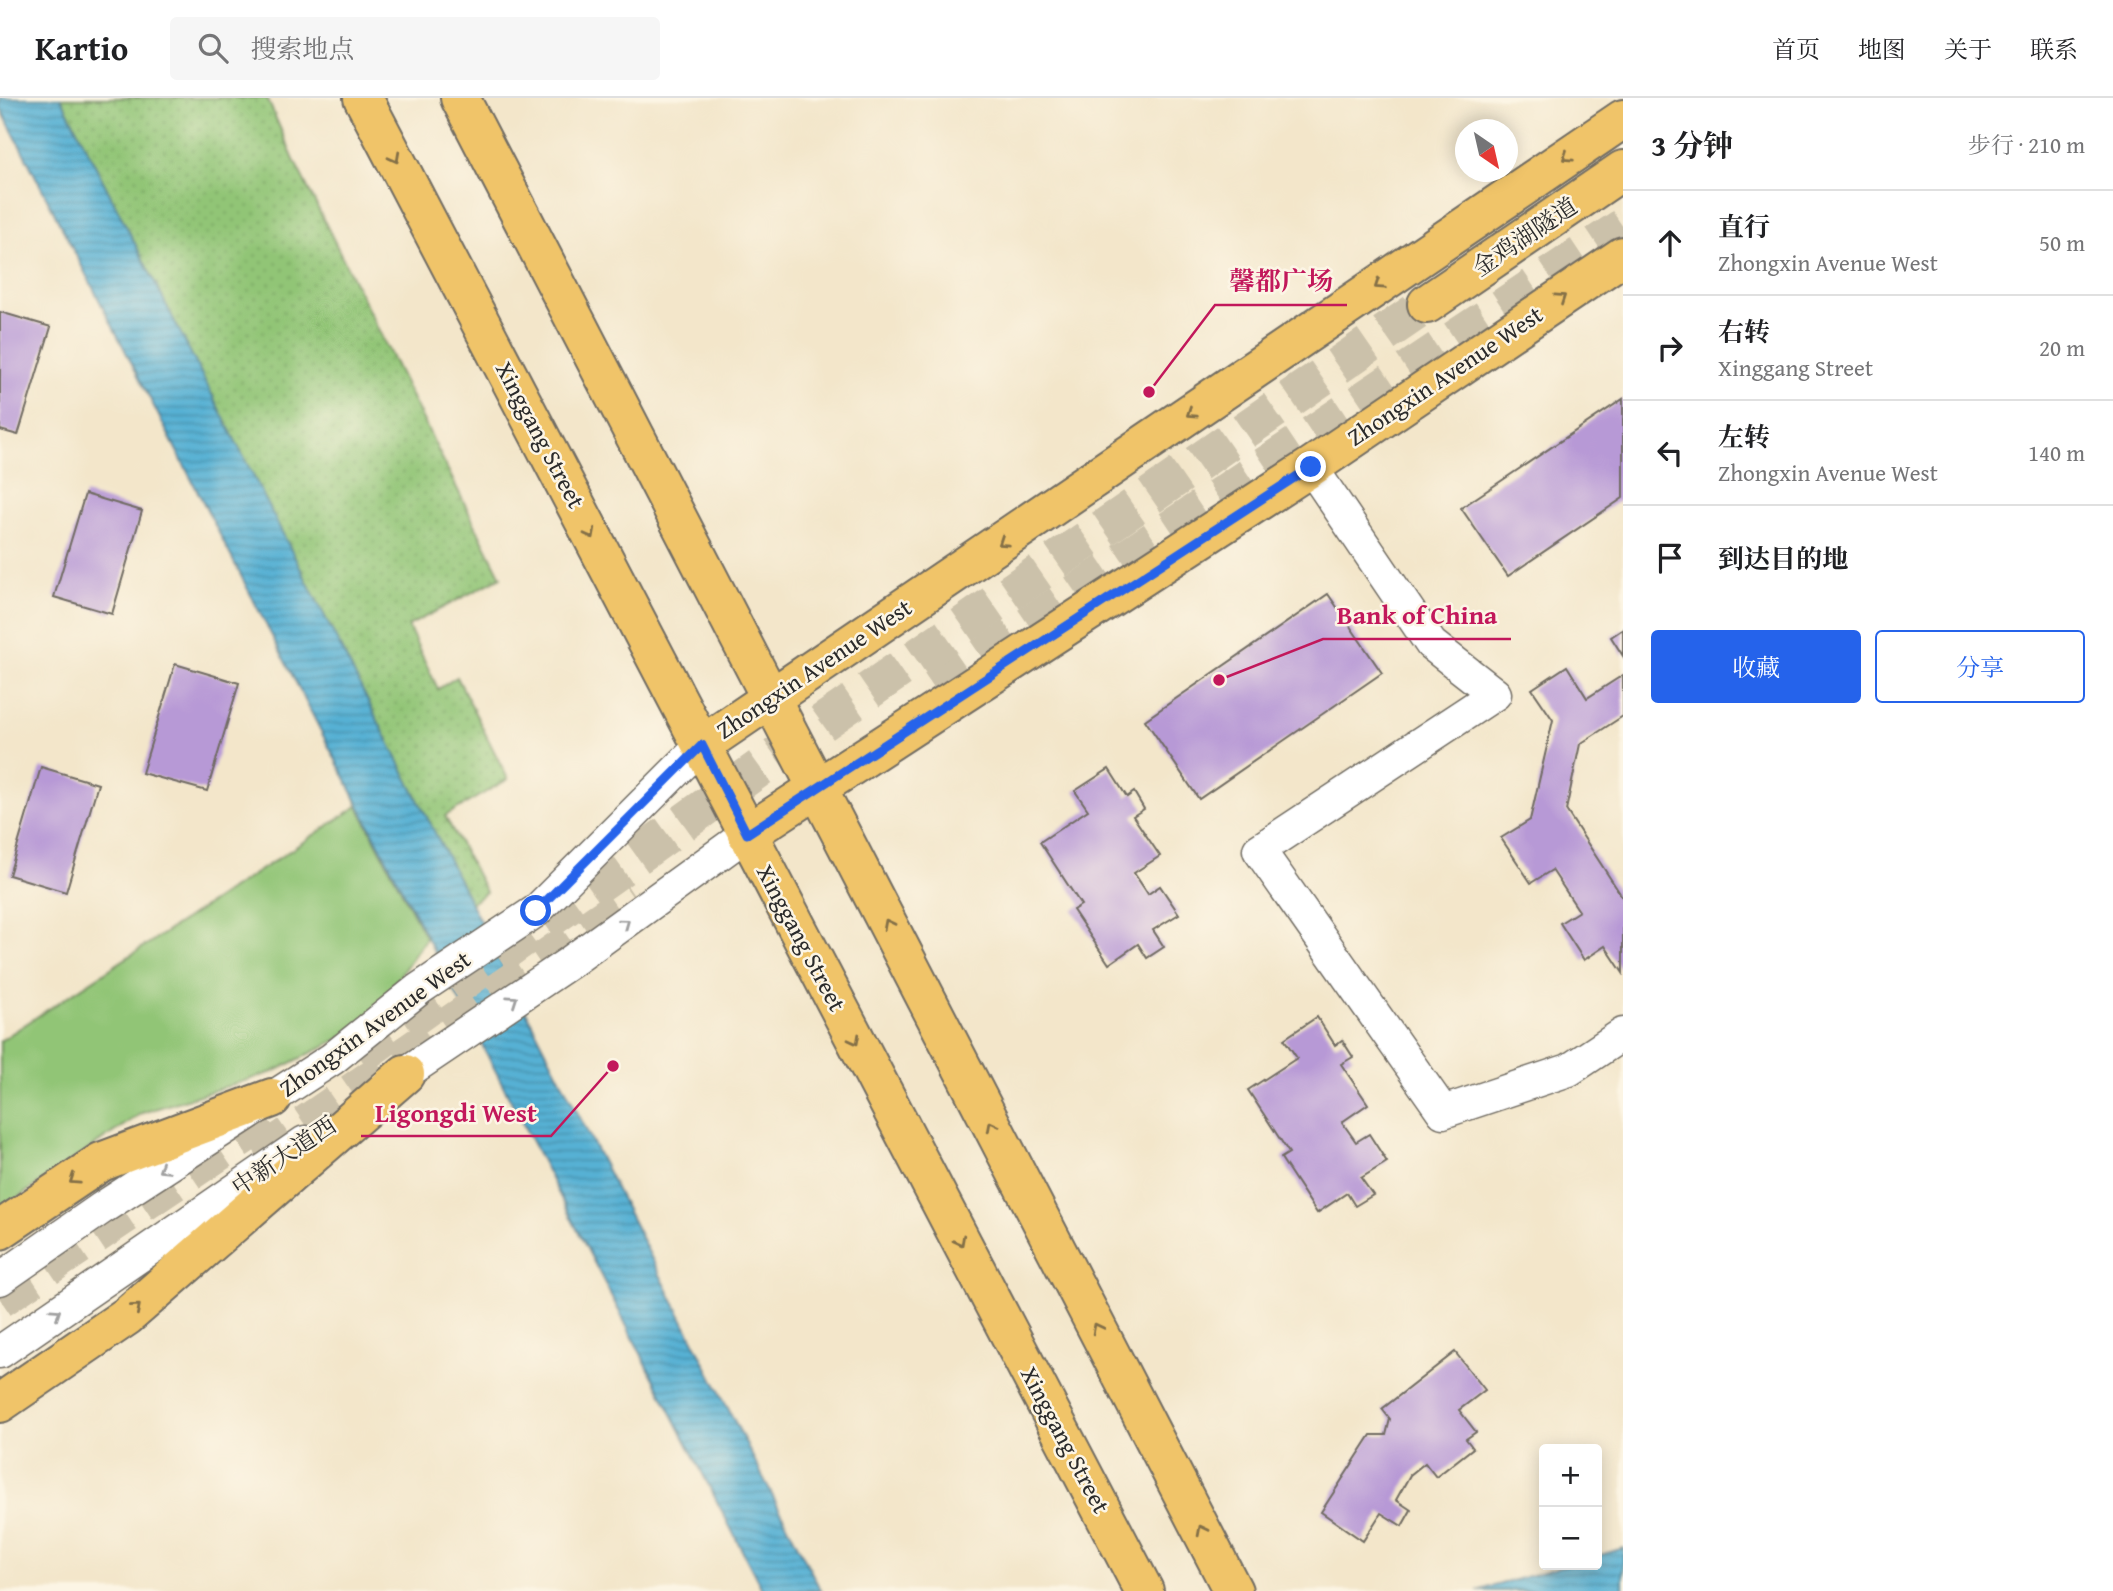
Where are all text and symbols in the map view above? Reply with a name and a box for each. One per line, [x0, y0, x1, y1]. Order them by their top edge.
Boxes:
search box [170, 17, 660, 80]
text: Kartio [35, 24, 128, 72]
icon: search [194, 29, 232, 67]
text: 搜索地点 [250, 29, 354, 68]
text: 首页 [1772, 32, 1820, 67]
text: 地图 [1858, 32, 1906, 67]
text: 关于 [1944, 32, 1992, 67]
text: 联系 [2030, 32, 2078, 67]
north arrow [1455, 119, 1518, 182]
text: 3 分钟 [1651, 123, 1733, 167]
text: 步行 · 210 m [1968, 128, 2085, 161]
one-way arrow [1561, 149, 1574, 162]
one-way arrow [387, 151, 400, 164]
street label: 金鸡湖隧道 [1465, 189, 1584, 285]
text: 直行 [1718, 207, 1770, 246]
icon: ahead [1651, 224, 1689, 262]
text: 50 m [2039, 226, 2085, 259]
text: Zhongxin Avenue West [1718, 246, 1938, 279]
callout: 馨都广场 [1215, 258, 1347, 305]
text: 馨都广场 [1229, 261, 1333, 300]
one-way arrow [1373, 277, 1386, 290]
one-way arrow [1553, 294, 1566, 306]
street label: Zhongxin Avenue West [1340, 297, 1550, 454]
text: 右转 [1718, 312, 1770, 351]
icon: right [1651, 329, 1689, 367]
text: 20 m [2039, 331, 2085, 364]
text: Xinggang Street [1718, 351, 1873, 384]
street label: Xinggang Street [487, 355, 594, 515]
one-way arrow [1185, 405, 1198, 418]
text: 左转 [1718, 417, 1770, 456]
icon: left [1651, 434, 1689, 472]
text: 140 m [2028, 436, 2085, 469]
route end [1295, 451, 1326, 482]
text: Zhongxin Avenue West [1718, 456, 1938, 489]
one-way arrow [583, 527, 597, 539]
one-way arrow [997, 533, 1010, 546]
icon: arrive [1651, 539, 1689, 577]
text: 到达目的地 [1718, 539, 1848, 578]
street label: Zhongxin Avenue West [709, 590, 919, 747]
callout: Bank of China [1323, 592, 1511, 639]
text: Bank of China [1337, 595, 1498, 634]
button: 收藏 [1651, 630, 1861, 703]
button: 分享 [1875, 630, 2085, 703]
street label: Xinggang Street [748, 858, 855, 1018]
route start [520, 895, 551, 926]
one-way arrow [617, 918, 630, 931]
one-way arrow [882, 919, 896, 932]
street label: Zhongxin Avenue West [272, 942, 478, 1105]
one-way arrow [505, 996, 518, 1009]
one-way arrow [846, 1033, 860, 1045]
callout: Ligongdi West [361, 1089, 551, 1136]
text: Ligongdi West [375, 1093, 537, 1132]
street label: 中新大道西 [224, 1108, 343, 1204]
one-way arrow [987, 1121, 1001, 1134]
one-way arrow [158, 1160, 171, 1173]
one-way arrow [68, 1172, 81, 1185]
one-way arrow [952, 1234, 966, 1246]
one-way arrow [128, 1304, 141, 1316]
one-way arrow [48, 1309, 61, 1321]
one-way arrow [1092, 1323, 1105, 1336]
street label: Xinggang Street [1012, 1360, 1119, 1520]
map controls [1539, 1444, 1602, 1570]
button: + [1539, 1444, 1602, 1507]
button: − [1539, 1507, 1602, 1570]
one-way arrow [1196, 1525, 1210, 1538]

